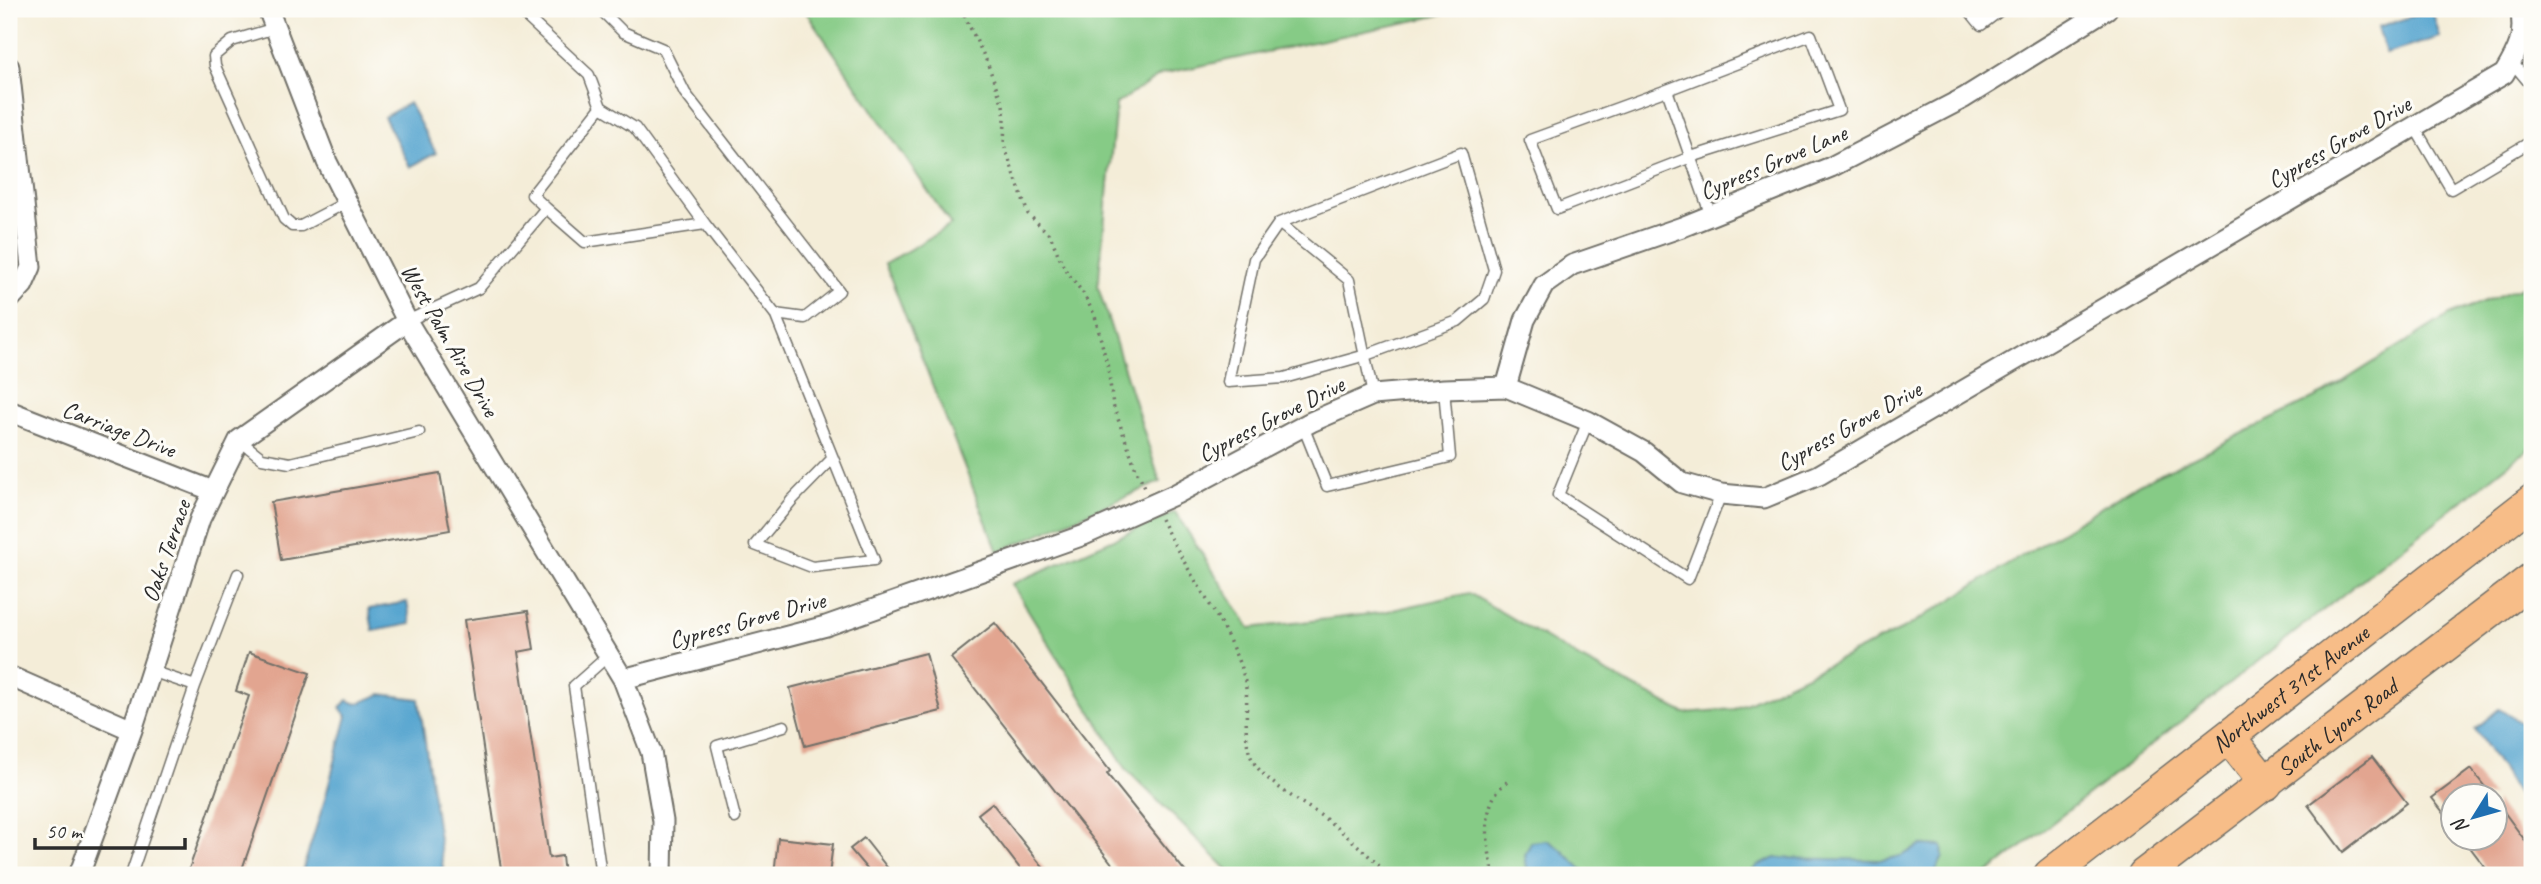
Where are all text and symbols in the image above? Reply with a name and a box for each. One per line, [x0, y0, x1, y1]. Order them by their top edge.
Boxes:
street label: Cypress Grove Drive [2262, 88, 2418, 195]
street label: Cypress Grove Lane [1695, 117, 1853, 206]
street label: West Palm Aire Drive [394, 258, 507, 424]
street label: Cypress Grove Drive [1193, 368, 1351, 469]
street label: Cypress Grove Drive [1772, 373, 1928, 478]
street label: Carriage Drive [58, 394, 182, 465]
street label: Oaks Terrace [135, 494, 198, 606]
street label: Cypress Grove Drive [666, 584, 830, 655]
street label: Northwest 31st Avenue [2205, 617, 2377, 759]
street label: South Lyons Road [2271, 670, 2407, 783]
north arrow [2440, 782, 2510, 852]
scale bar [35, 807, 186, 851]
text: N [2446, 812, 2474, 839]
text: 50 m [46, 818, 84, 844]

